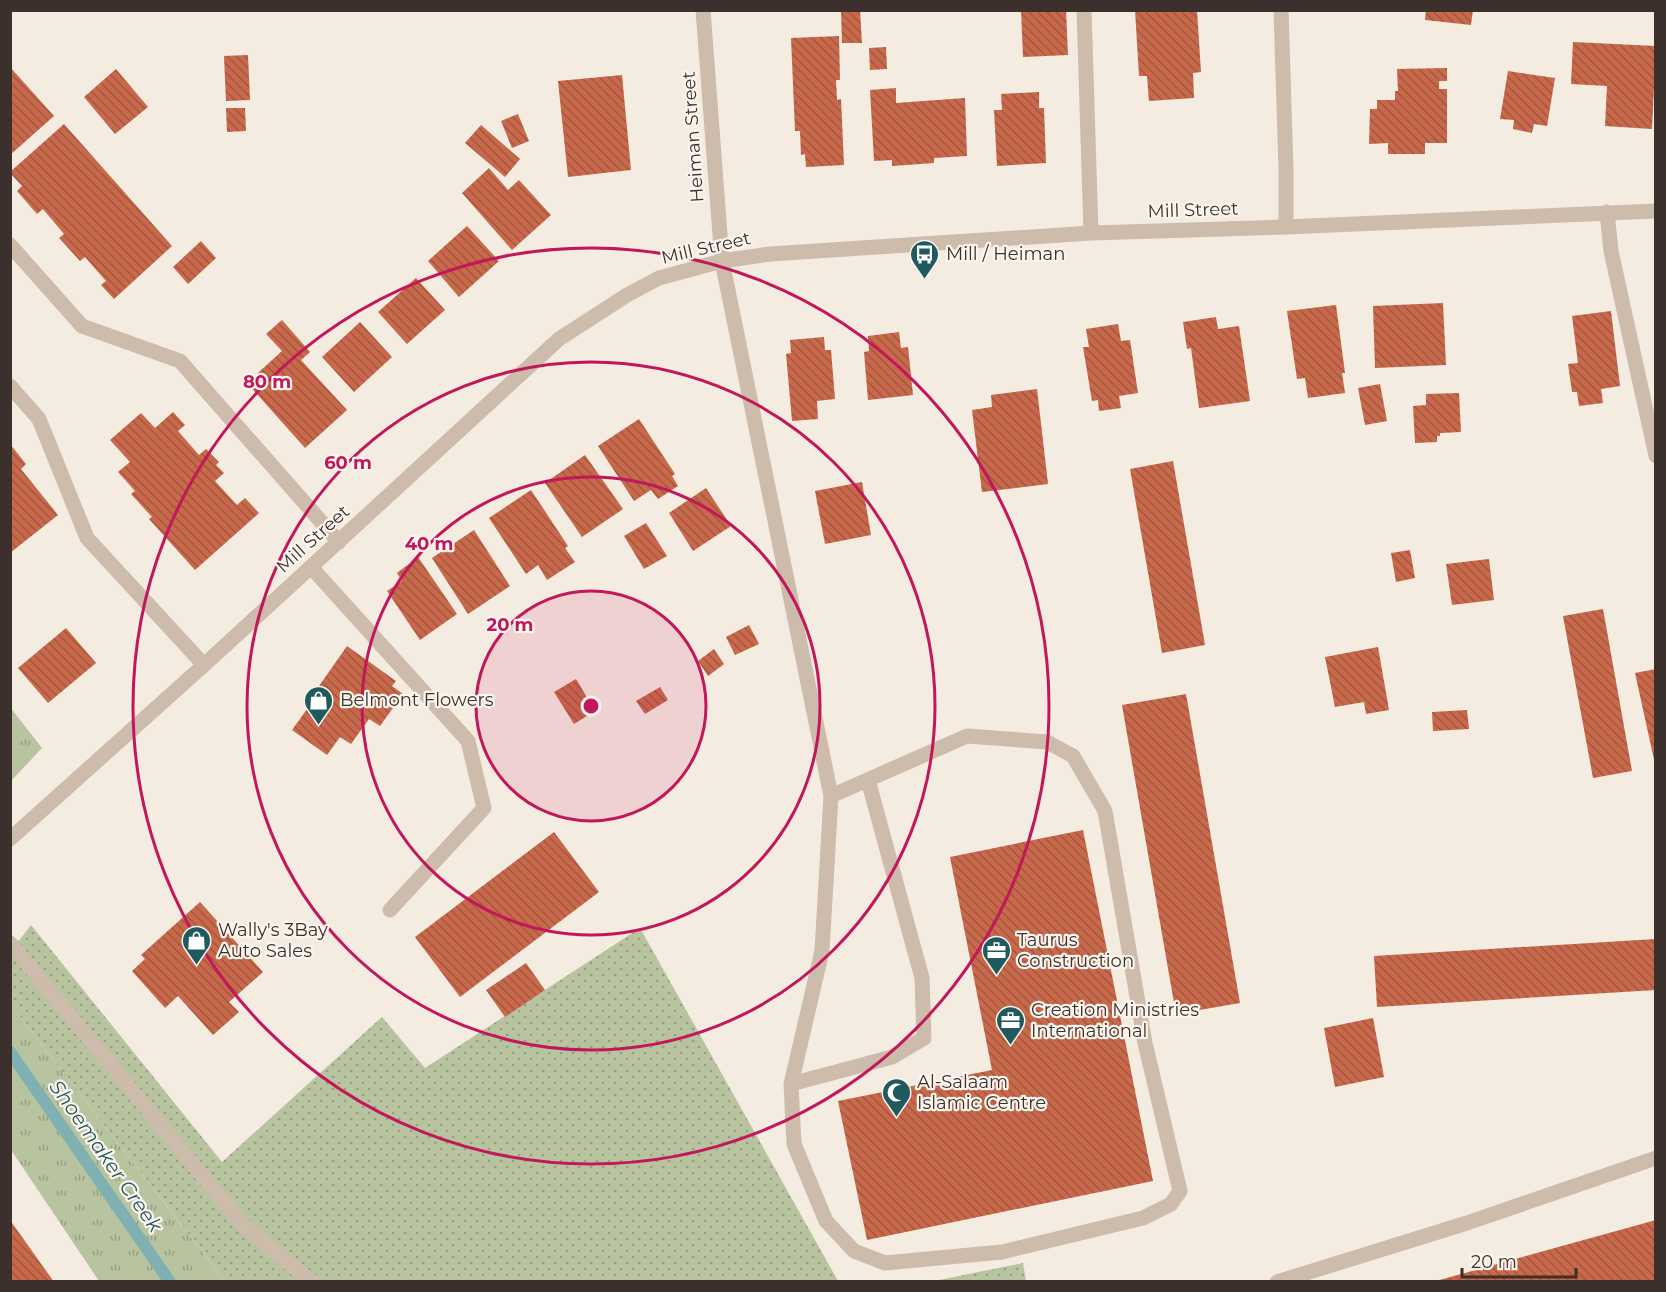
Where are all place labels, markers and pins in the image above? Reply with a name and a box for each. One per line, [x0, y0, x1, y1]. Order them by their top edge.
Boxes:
bus stop icon: Mill / Heiman [909, 238, 941, 280]
place label: Mill / Heiman [946, 243, 1065, 265]
shop icon: Belmont Flowers [303, 684, 335, 726]
place label: Belmont Flowers [340, 689, 494, 711]
centre of rings [581, 696, 601, 716]
place label: Wally's 3Bay Auto Sales [218, 919, 328, 962]
shop icon: Wally's 3Bay Auto Sales [181, 924, 213, 966]
place label: Taurus Construction [1017, 929, 1134, 972]
office icon: Taurus Construction [980, 934, 1012, 976]
place label: Creation Ministries International [1031, 999, 1199, 1042]
office icon: Creation Ministries International [994, 1004, 1026, 1046]
place label: Al-Salaam Islamic Centre [917, 1071, 1046, 1114]
mosque icon: Al-Salaam Islamic Centre [880, 1076, 912, 1118]

